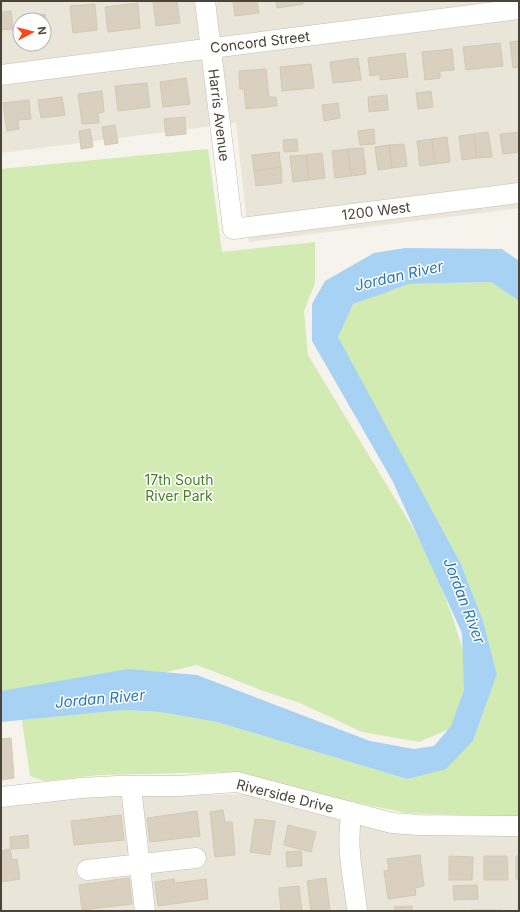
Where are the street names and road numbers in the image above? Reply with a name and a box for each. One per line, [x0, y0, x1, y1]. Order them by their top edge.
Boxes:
street label: Concord Street [209, 27, 311, 56]
street label: Harris Avenue [205, 68, 234, 162]
street label: 1200 West [341, 198, 412, 223]
street label: Riverside Drive [235, 775, 336, 816]

